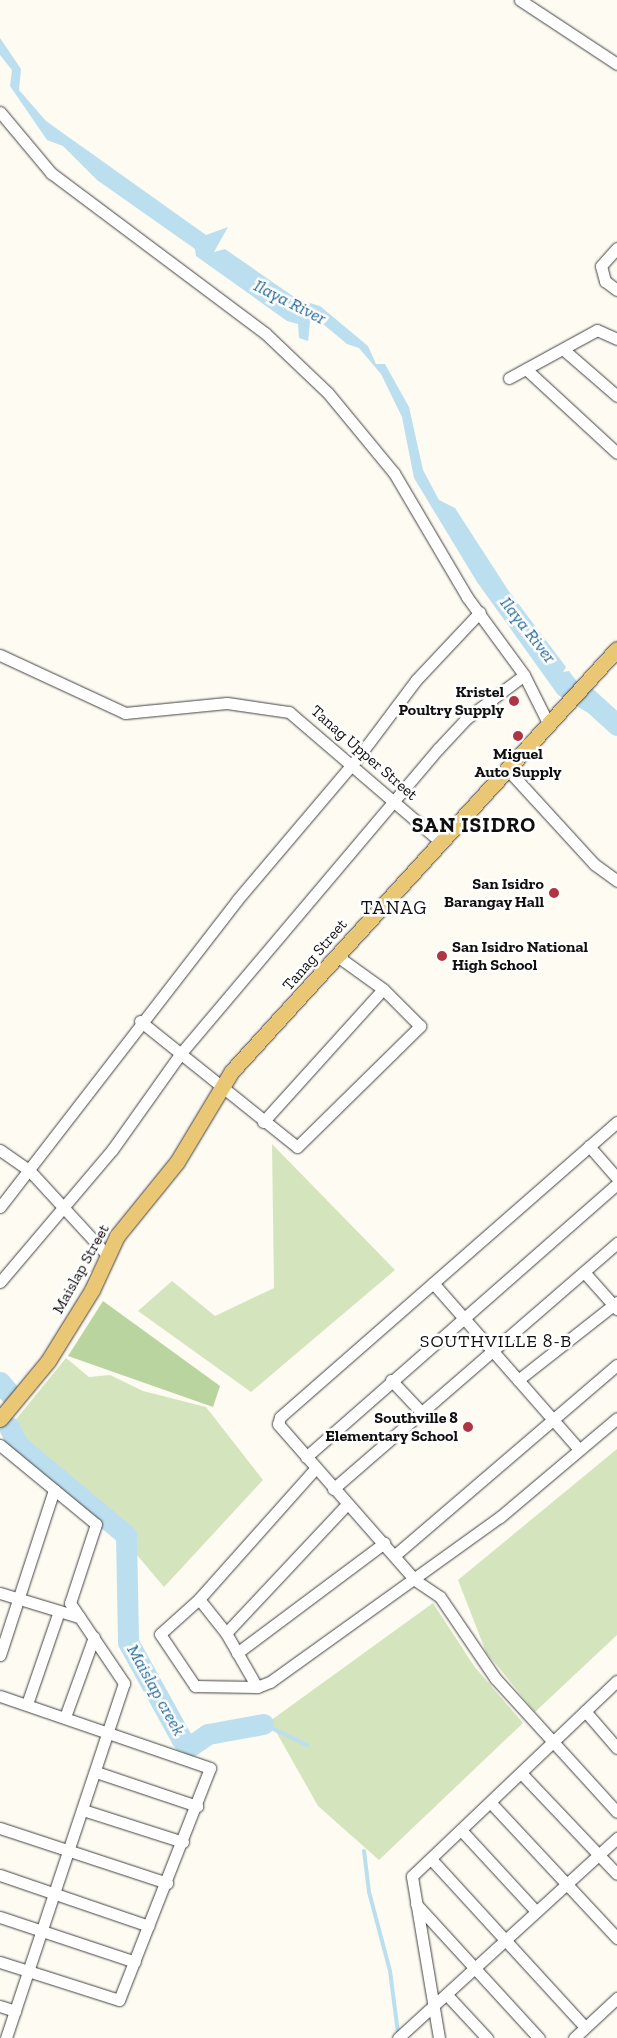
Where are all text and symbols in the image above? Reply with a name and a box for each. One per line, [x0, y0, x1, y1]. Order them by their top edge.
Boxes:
water label: Ilaya River [250, 275, 330, 329]
water label: Ilaya River [495, 593, 561, 667]
place label: Kristel Poultry Supply [398, 682, 504, 720]
marker: Kristel Poultry Supply [508, 695, 520, 707]
street label: Tanag Upper Street [307, 701, 421, 805]
marker: Miguel Auto Supply [512, 730, 524, 742]
place label: Miguel Auto Supply [474, 744, 562, 782]
district label: SAN ISIDRO [410, 812, 538, 838]
place label: San Isidro Barangay Hall [444, 874, 544, 912]
marker: San Isidro Barangay Hall [548, 887, 560, 899]
district label: TANAG [360, 897, 428, 919]
street label: Tanag Street [279, 915, 351, 995]
place label: San Isidro National High School [452, 937, 588, 975]
marker: San Isidro National High School [436, 950, 448, 962]
street label: Maislap Street [48, 1221, 114, 1317]
district label: SOUTHVILLE 8-B [418, 1330, 574, 1352]
place label: Southville 8 Elementary School [325, 1408, 458, 1446]
marker: Southville 8 Elementary School [462, 1421, 474, 1433]
water label: Maislap creek [122, 1641, 190, 1739]

